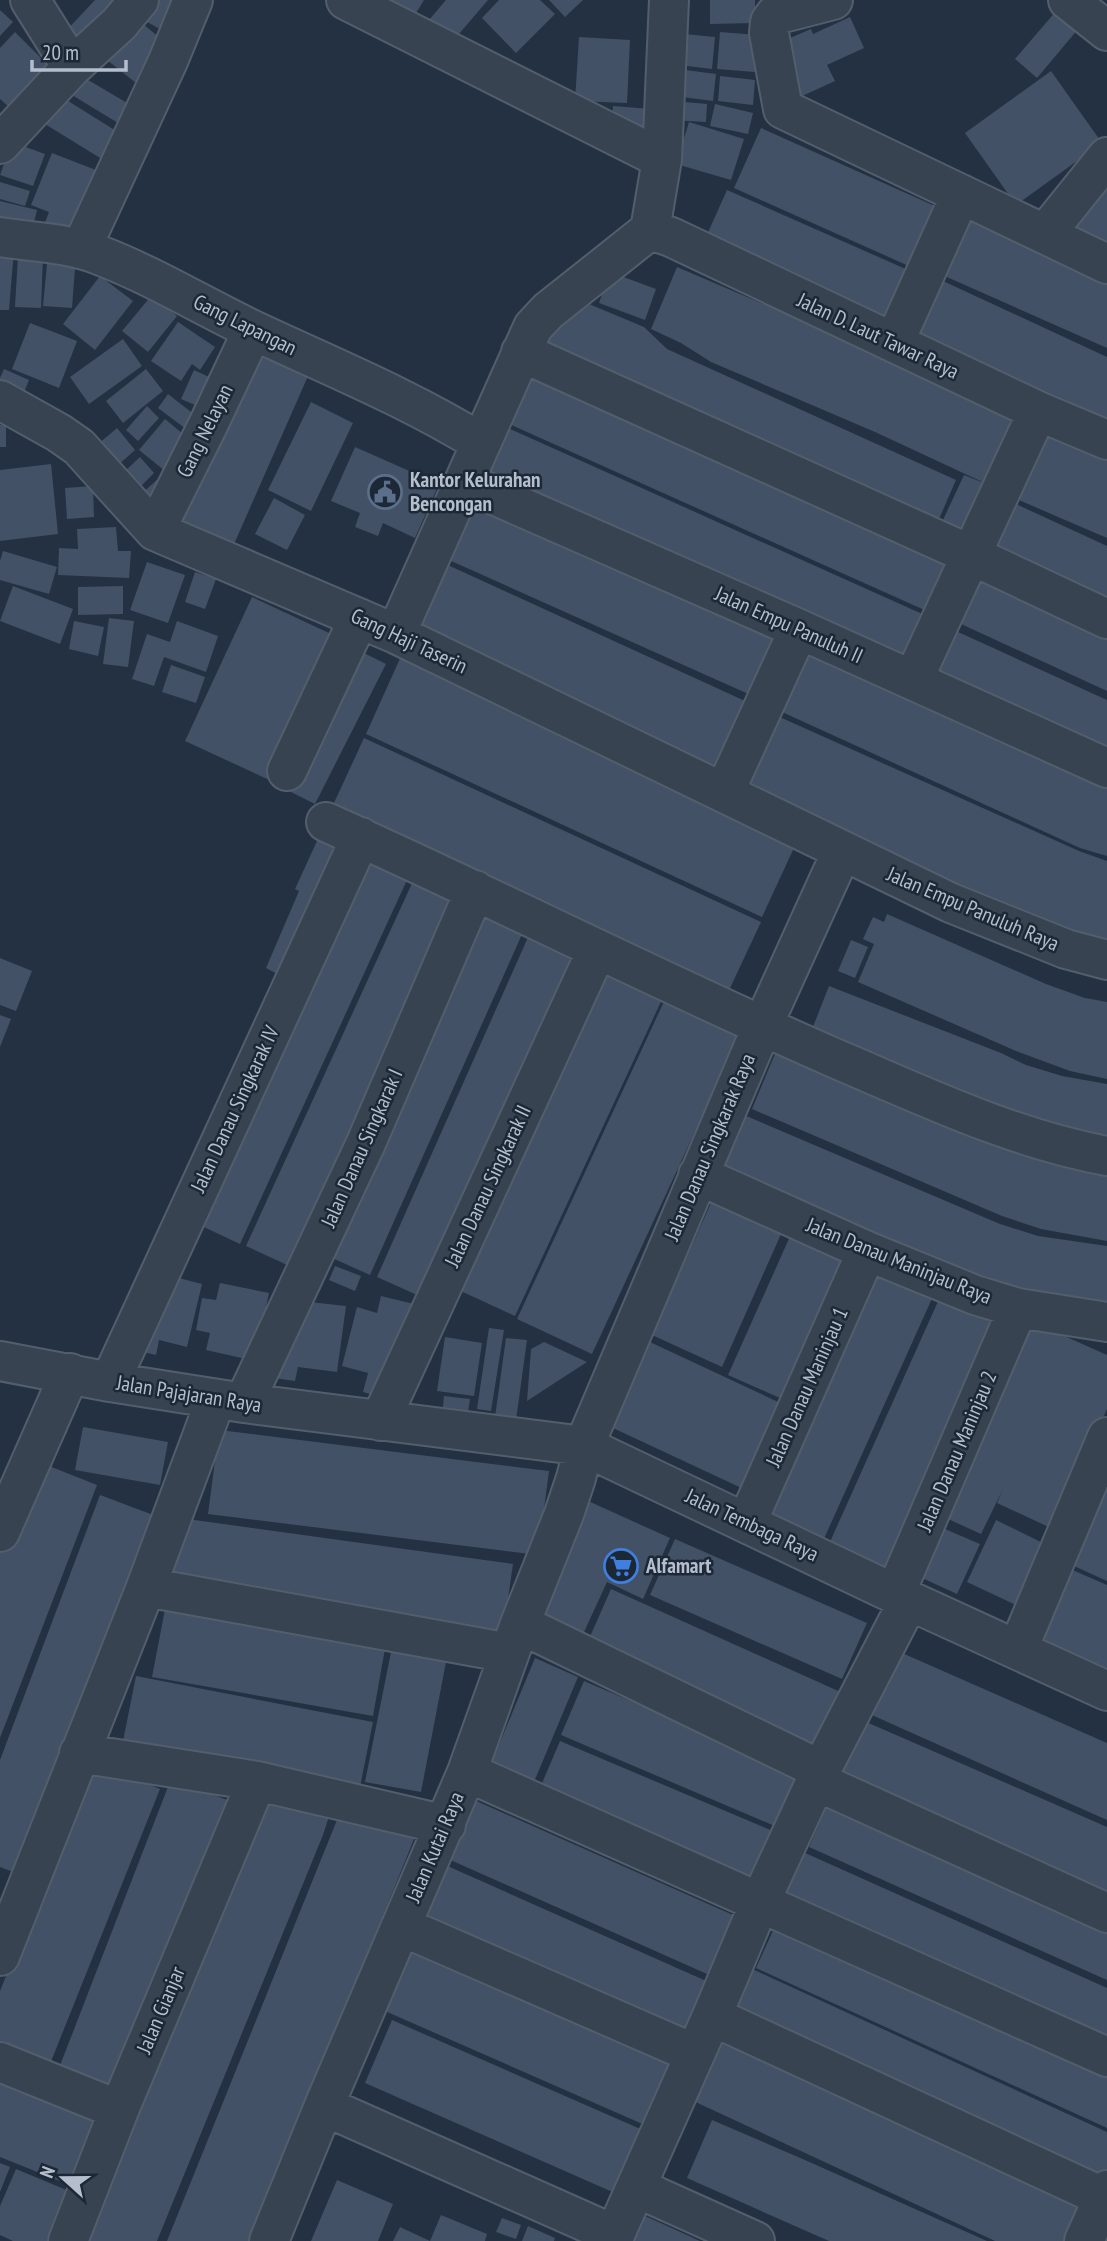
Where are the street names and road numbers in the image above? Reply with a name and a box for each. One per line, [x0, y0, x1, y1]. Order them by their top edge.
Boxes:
street label: Jalan D. Laut Tawar Raya [792, 286, 963, 385]
street label: Gang Lapangan [189, 288, 301, 361]
street label: Gang Nelayan [170, 380, 239, 482]
street label: Jalan Empu Panuluh II [710, 579, 867, 669]
street label: Gang Haji Taserin [347, 602, 472, 679]
street label: Jalan Empu Panuluh Raya [882, 860, 1063, 957]
street label: Jalan Danau Singkarak IV [184, 1021, 285, 1197]
street label: Jalan Danau Singkarak Raya [658, 1049, 761, 1245]
street label: Jalan Danau Singkarak I [314, 1064, 409, 1232]
street label: Jalan Danau Singkarak II [438, 1101, 537, 1272]
street label: Jalan Danau Maninjau Raya [802, 1211, 996, 1310]
street label: Jalan Danau Maninjau 1 [759, 1303, 854, 1472]
street label: Jalan Danau Maninjau 2 [910, 1366, 1003, 1536]
street label: Jalan Pajajaran Raya [114, 1369, 263, 1418]
street label: Jalan Tembaga Raya [680, 1482, 823, 1567]
street label: Jalan Kutai Raya [399, 1787, 470, 1907]
street label: Jalan Gianjar [130, 1962, 191, 2058]

